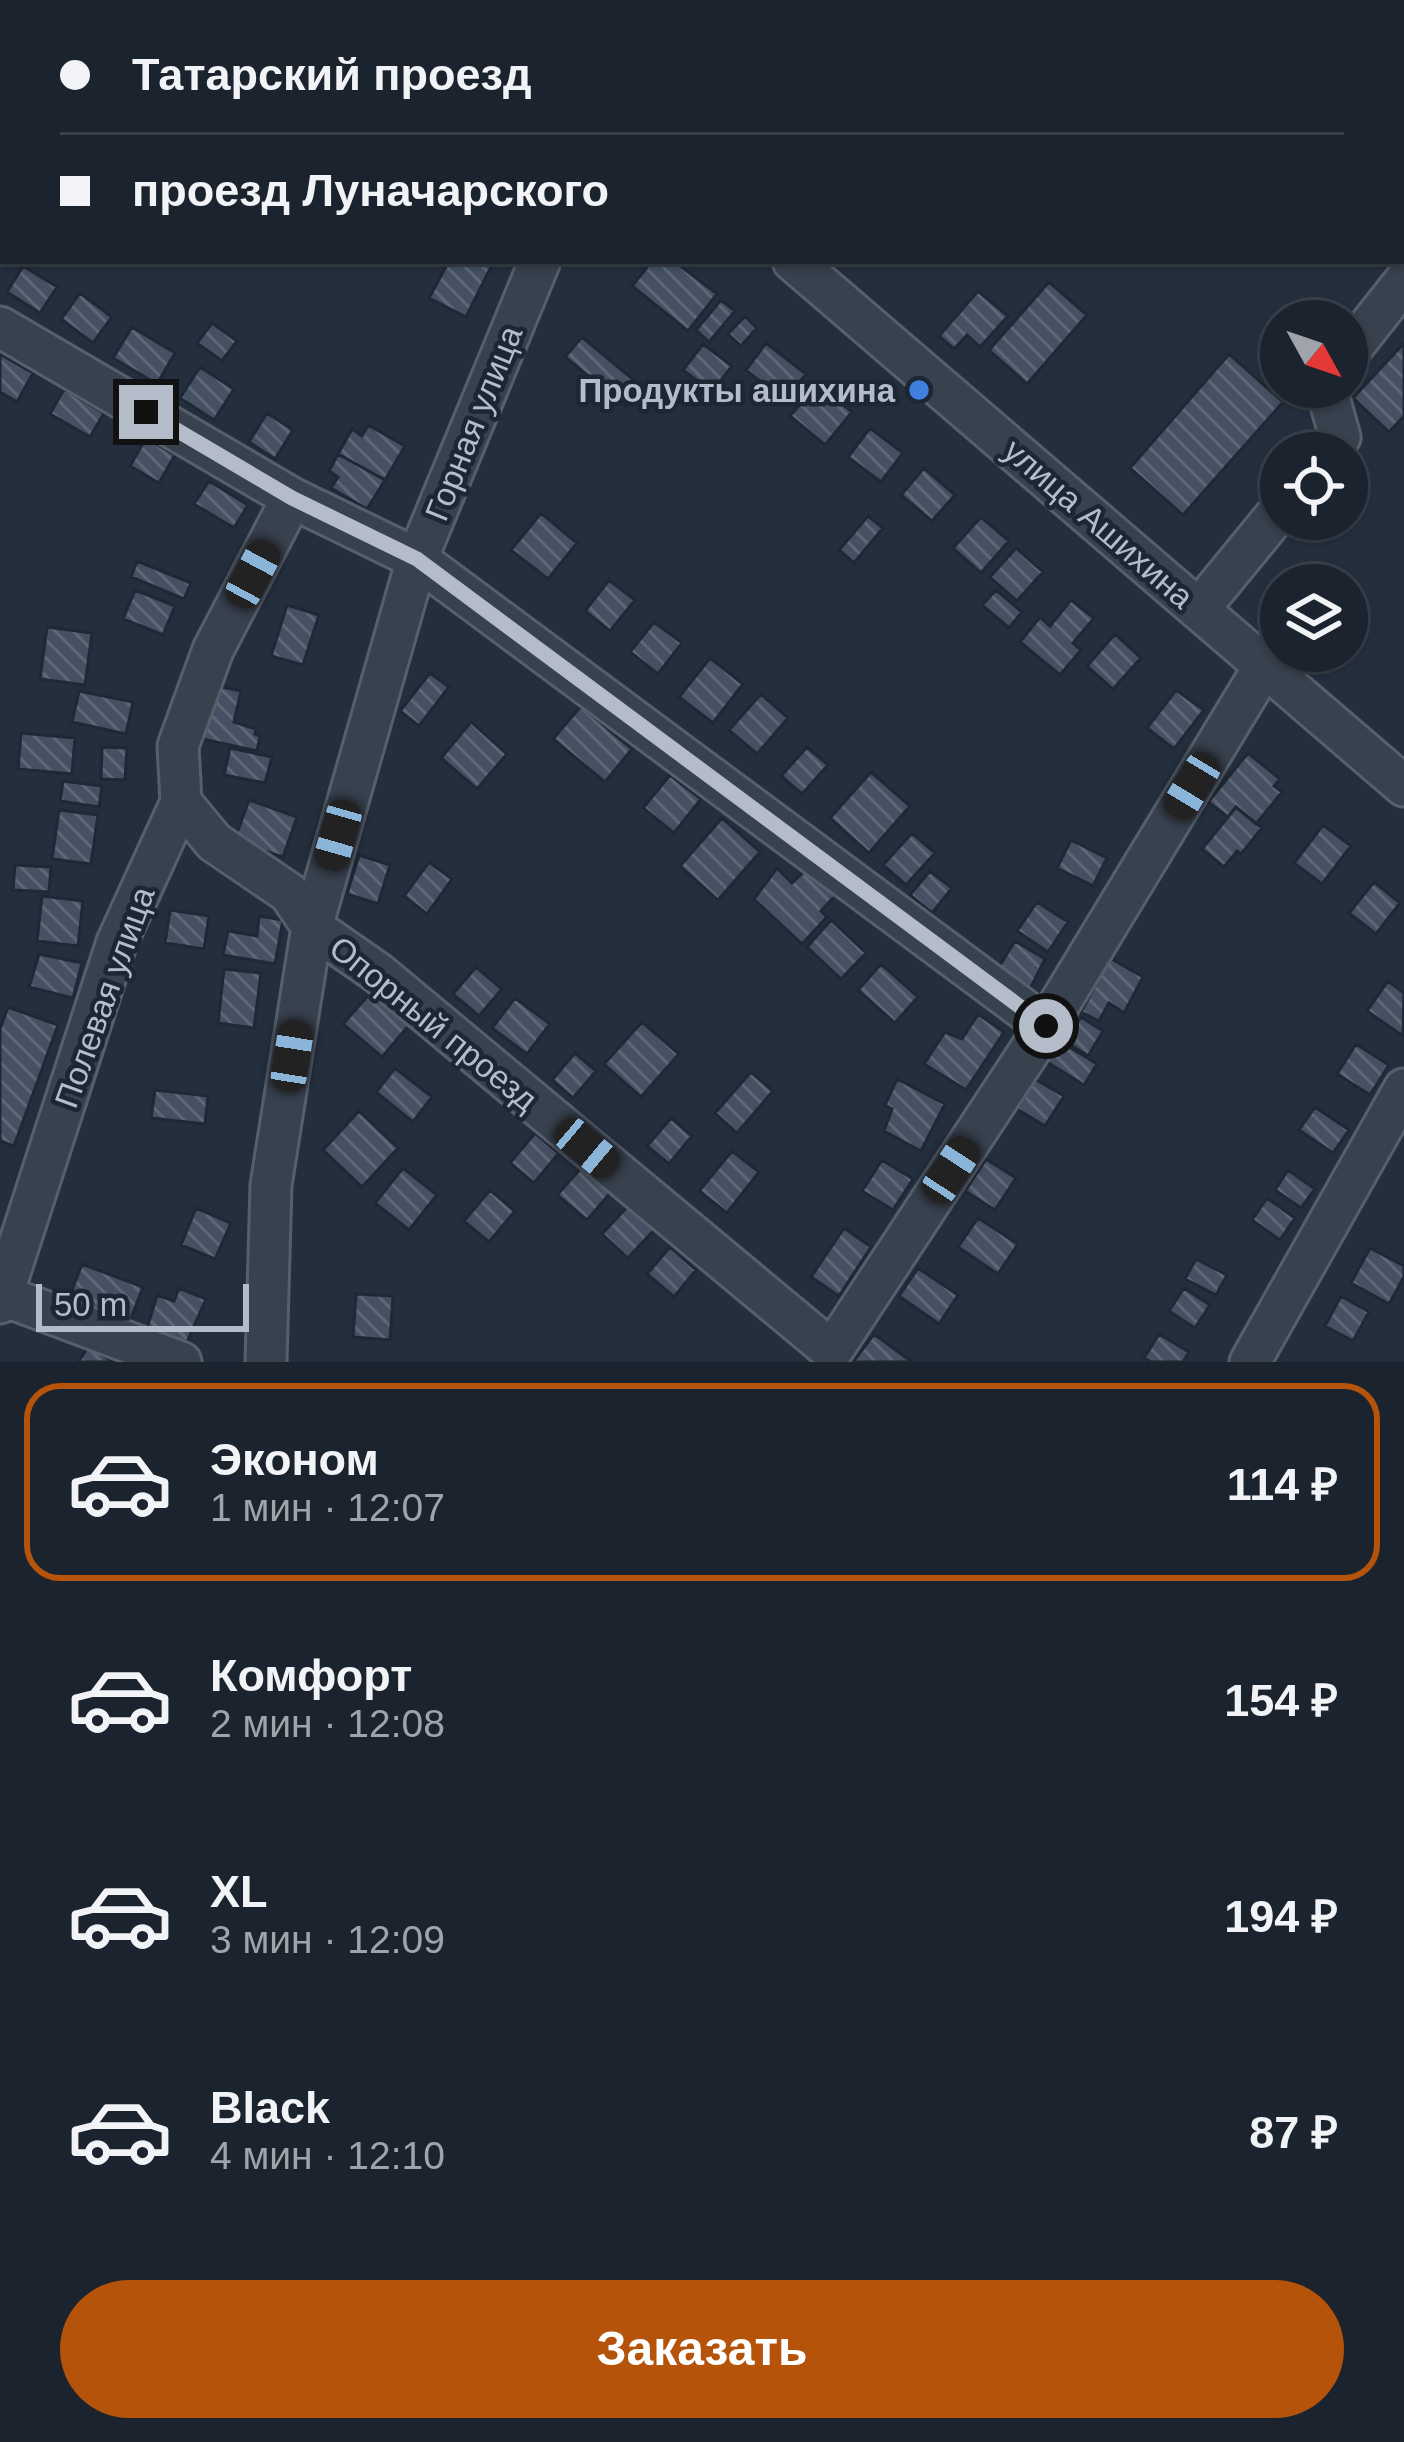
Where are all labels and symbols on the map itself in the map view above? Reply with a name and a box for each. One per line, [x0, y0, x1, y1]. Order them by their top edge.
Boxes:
north arrow [1260, 300, 1368, 408]
street label: Горная улица [418, 320, 530, 526]
place label: Продукты ашихина [579, 372, 896, 409]
marker: Продукты ашихина [906, 377, 932, 403]
route end [119, 385, 173, 439]
street label: улица Ашихина [997, 431, 1201, 616]
car [220, 534, 286, 614]
car [1158, 746, 1226, 826]
car [311, 795, 365, 875]
street label: Полевая улица [47, 881, 162, 1113]
street label: Опорный проезд [323, 929, 545, 1118]
route start [1019, 999, 1073, 1053]
car [269, 1018, 315, 1094]
car [548, 1111, 626, 1185]
car [916, 1130, 986, 1210]
scale bar [36, 1278, 249, 1331]

